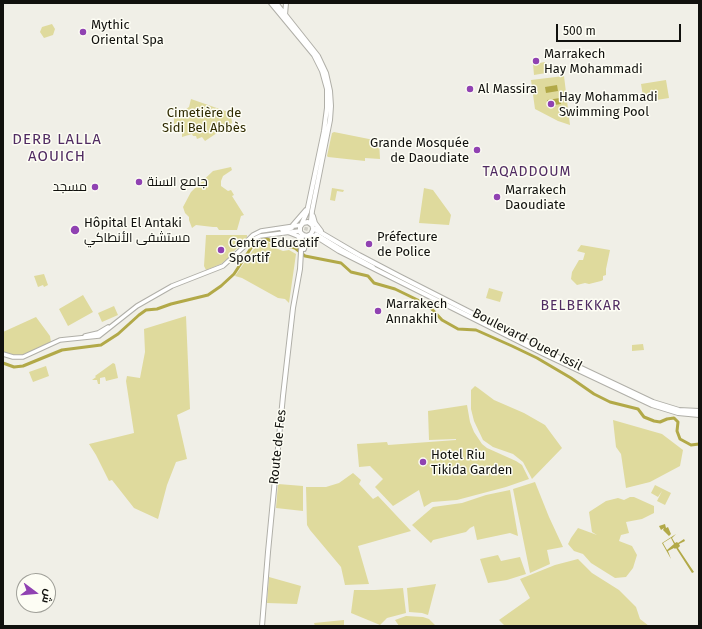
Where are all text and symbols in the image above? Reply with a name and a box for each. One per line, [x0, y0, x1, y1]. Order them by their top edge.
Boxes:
scale bar [558, 16, 683, 42]
place label: Mythic Oriental Spa [91, 17, 164, 48]
text: 500 m [563, 24, 596, 38]
marker: Mythic Oriental Spa [78, 27, 88, 37]
place label: Marrakech Hay Mohammadi [544, 46, 643, 77]
marker: Marrakech Hay Mohammadi [531, 56, 541, 66]
place label: Al Massira [478, 81, 537, 97]
marker: Al Massira [465, 84, 475, 94]
place label: Hay Mohammadi Swimming Pool [559, 89, 658, 120]
marker: Hay Mohammadi Swimming Pool [546, 99, 556, 109]
park label: Cimetière de Sidi Bel Abbès [162, 105, 246, 136]
district label: DERB LALLA AOUICH [12, 131, 102, 166]
place label: Grande Mosquée de Daoudiate [370, 135, 469, 166]
marker: Grande Mosquée de Daoudiate [472, 145, 482, 155]
district label: TAQADDOUM [483, 164, 571, 180]
place label: جامع السنة [147, 174, 208, 190]
marker: جامع السنة [134, 177, 144, 187]
place label: مسجد [53, 179, 87, 195]
marker: مسجد [90, 182, 100, 192]
place label: Marrakech Daoudiate [505, 182, 566, 213]
marker: Marrakech Daoudiate [492, 192, 502, 202]
place label: Hôpital El Antaki مستشفى الأنطاكي [84, 215, 190, 246]
marker: Hôpital El Antaki مستشفى الأنطاكي [69, 224, 81, 236]
place label: Préfecture de Police [377, 229, 438, 260]
place label: Centre Educatif Sportif [229, 235, 318, 266]
marker: Préfecture de Police [364, 239, 374, 249]
marker: Centre Educatif Sportif [216, 245, 226, 255]
place label: Marrakech Annakhil [386, 296, 447, 327]
district label: BELBEKKAR [541, 298, 621, 314]
marker: Marrakech Annakhil [373, 306, 383, 316]
street label: Boulevard Oued Issil [469, 306, 585, 374]
street label: Route de Fes [266, 409, 290, 485]
place label: Hotel Riu Tikida Garden [431, 447, 512, 478]
marker: Hotel Riu Tikida Garden [418, 457, 428, 467]
north arrow [16, 573, 56, 613]
text: ش [39, 588, 55, 605]

